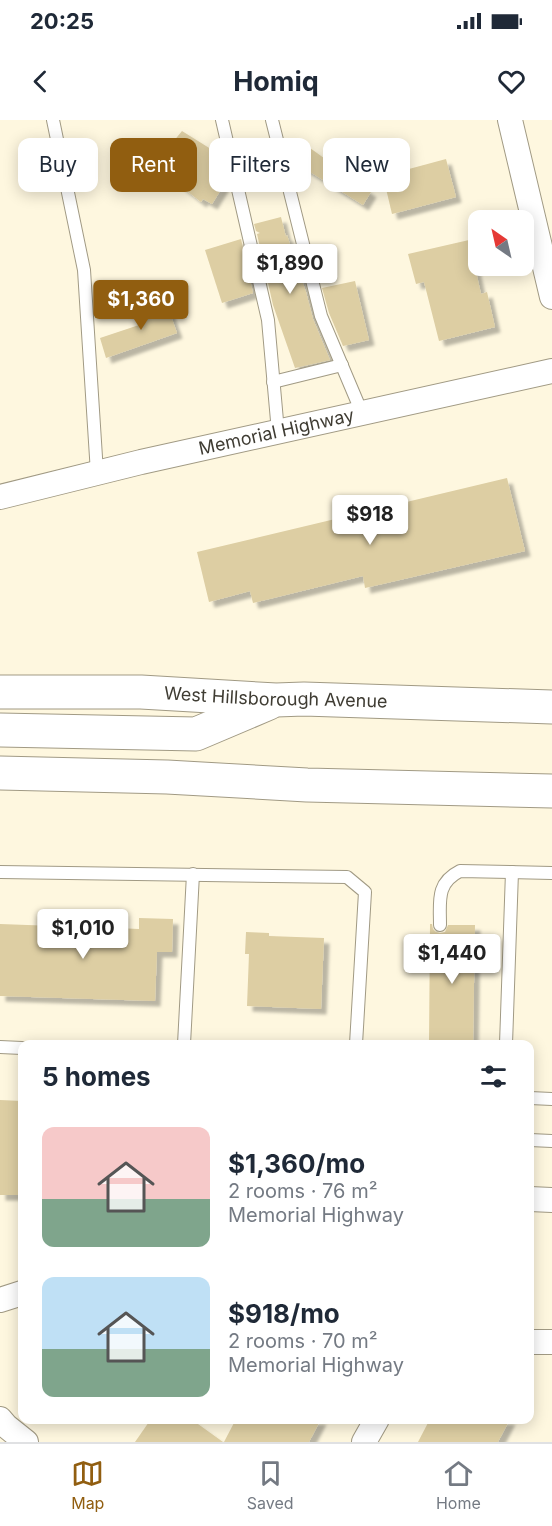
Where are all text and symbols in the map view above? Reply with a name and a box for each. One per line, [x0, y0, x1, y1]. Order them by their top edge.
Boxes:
text: 20:25 [30, 8, 94, 34]
icon: back [24, 65, 57, 98]
text: Homiq [233, 65, 319, 98]
icon: heart [495, 65, 528, 98]
chip: Buy [18, 138, 98, 192]
chip: Rent [110, 138, 197, 192]
chip: Filters [209, 138, 311, 192]
chip: New [323, 138, 410, 192]
north arrow [468, 210, 534, 276]
map controls [468, 210, 534, 276]
pin: $1,890 [241, 244, 339, 295]
text: $1,890 [256, 251, 324, 275]
pin: $1,360 [92, 280, 190, 331]
text: $1,360 [107, 287, 175, 311]
street label: Memorial Highway [197, 404, 356, 459]
pin: $918 [334, 495, 406, 546]
text: $918 [346, 502, 394, 526]
street label: West Hillsborough Avenue [164, 682, 388, 712]
pin: $1,010 [34, 909, 132, 960]
text: $1,010 [51, 916, 115, 940]
pin: $1,440 [403, 934, 501, 985]
text: $1,440 [418, 941, 486, 965]
icon: filters [477, 1060, 510, 1093]
text: 5 homes [42, 1061, 151, 1092]
text: $1,360/mo [228, 1148, 365, 1179]
icon: home [90, 1151, 162, 1223]
text: 2 rooms · 76 m² [228, 1179, 377, 1203]
text: Memorial Highway [228, 1203, 404, 1227]
text: $918/mo [228, 1298, 340, 1329]
icon: home [90, 1301, 162, 1373]
text: 2 rooms · 70 m² [228, 1329, 378, 1353]
text: Memorial Highway [228, 1353, 404, 1377]
tab: Map [71, 1457, 104, 1513]
tab: Saved [247, 1457, 294, 1513]
tab: Home [436, 1457, 481, 1513]

